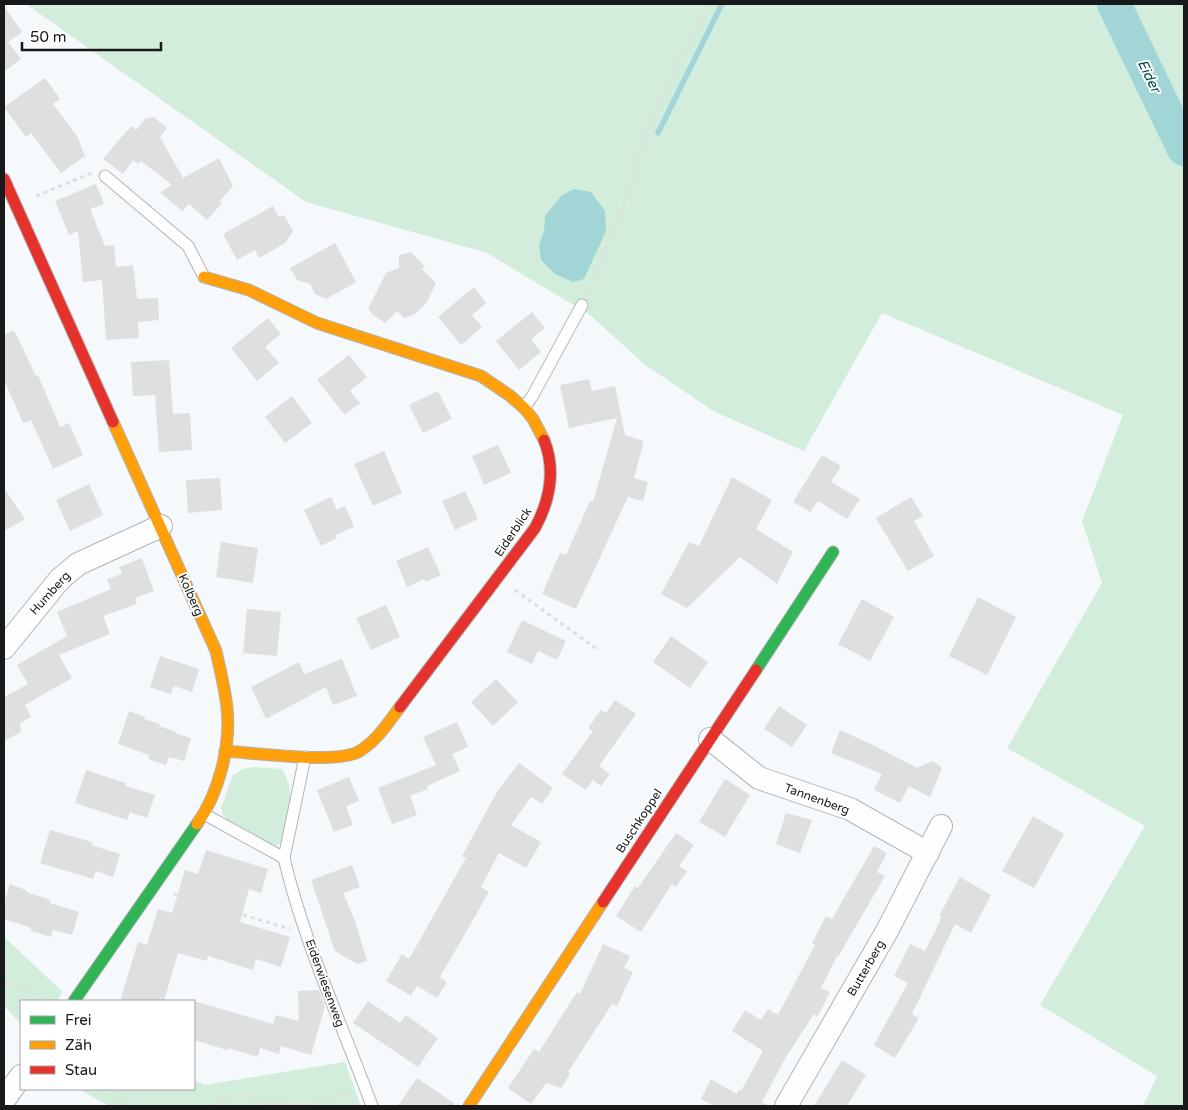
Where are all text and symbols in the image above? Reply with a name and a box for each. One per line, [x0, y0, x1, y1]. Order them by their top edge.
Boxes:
scale bar [22, 20, 161, 52]
text: 50 m [30, 28, 67, 46]
water label: Eider [1134, 57, 1165, 97]
street label: Eiderblick [492, 504, 535, 559]
street label: Humberg [27, 568, 73, 618]
street label: Kolberg [176, 572, 206, 618]
street label: Tannenberg [783, 781, 851, 817]
street label: Buschkoppel [613, 786, 665, 856]
street label: Eiderwiesenweg [303, 937, 347, 1029]
street label: Butterberg [844, 937, 888, 999]
legend [20, 1000, 195, 1090]
text: Frei [65, 1011, 91, 1029]
text: Zäh [65, 1036, 92, 1054]
text: Stau [65, 1061, 97, 1079]

